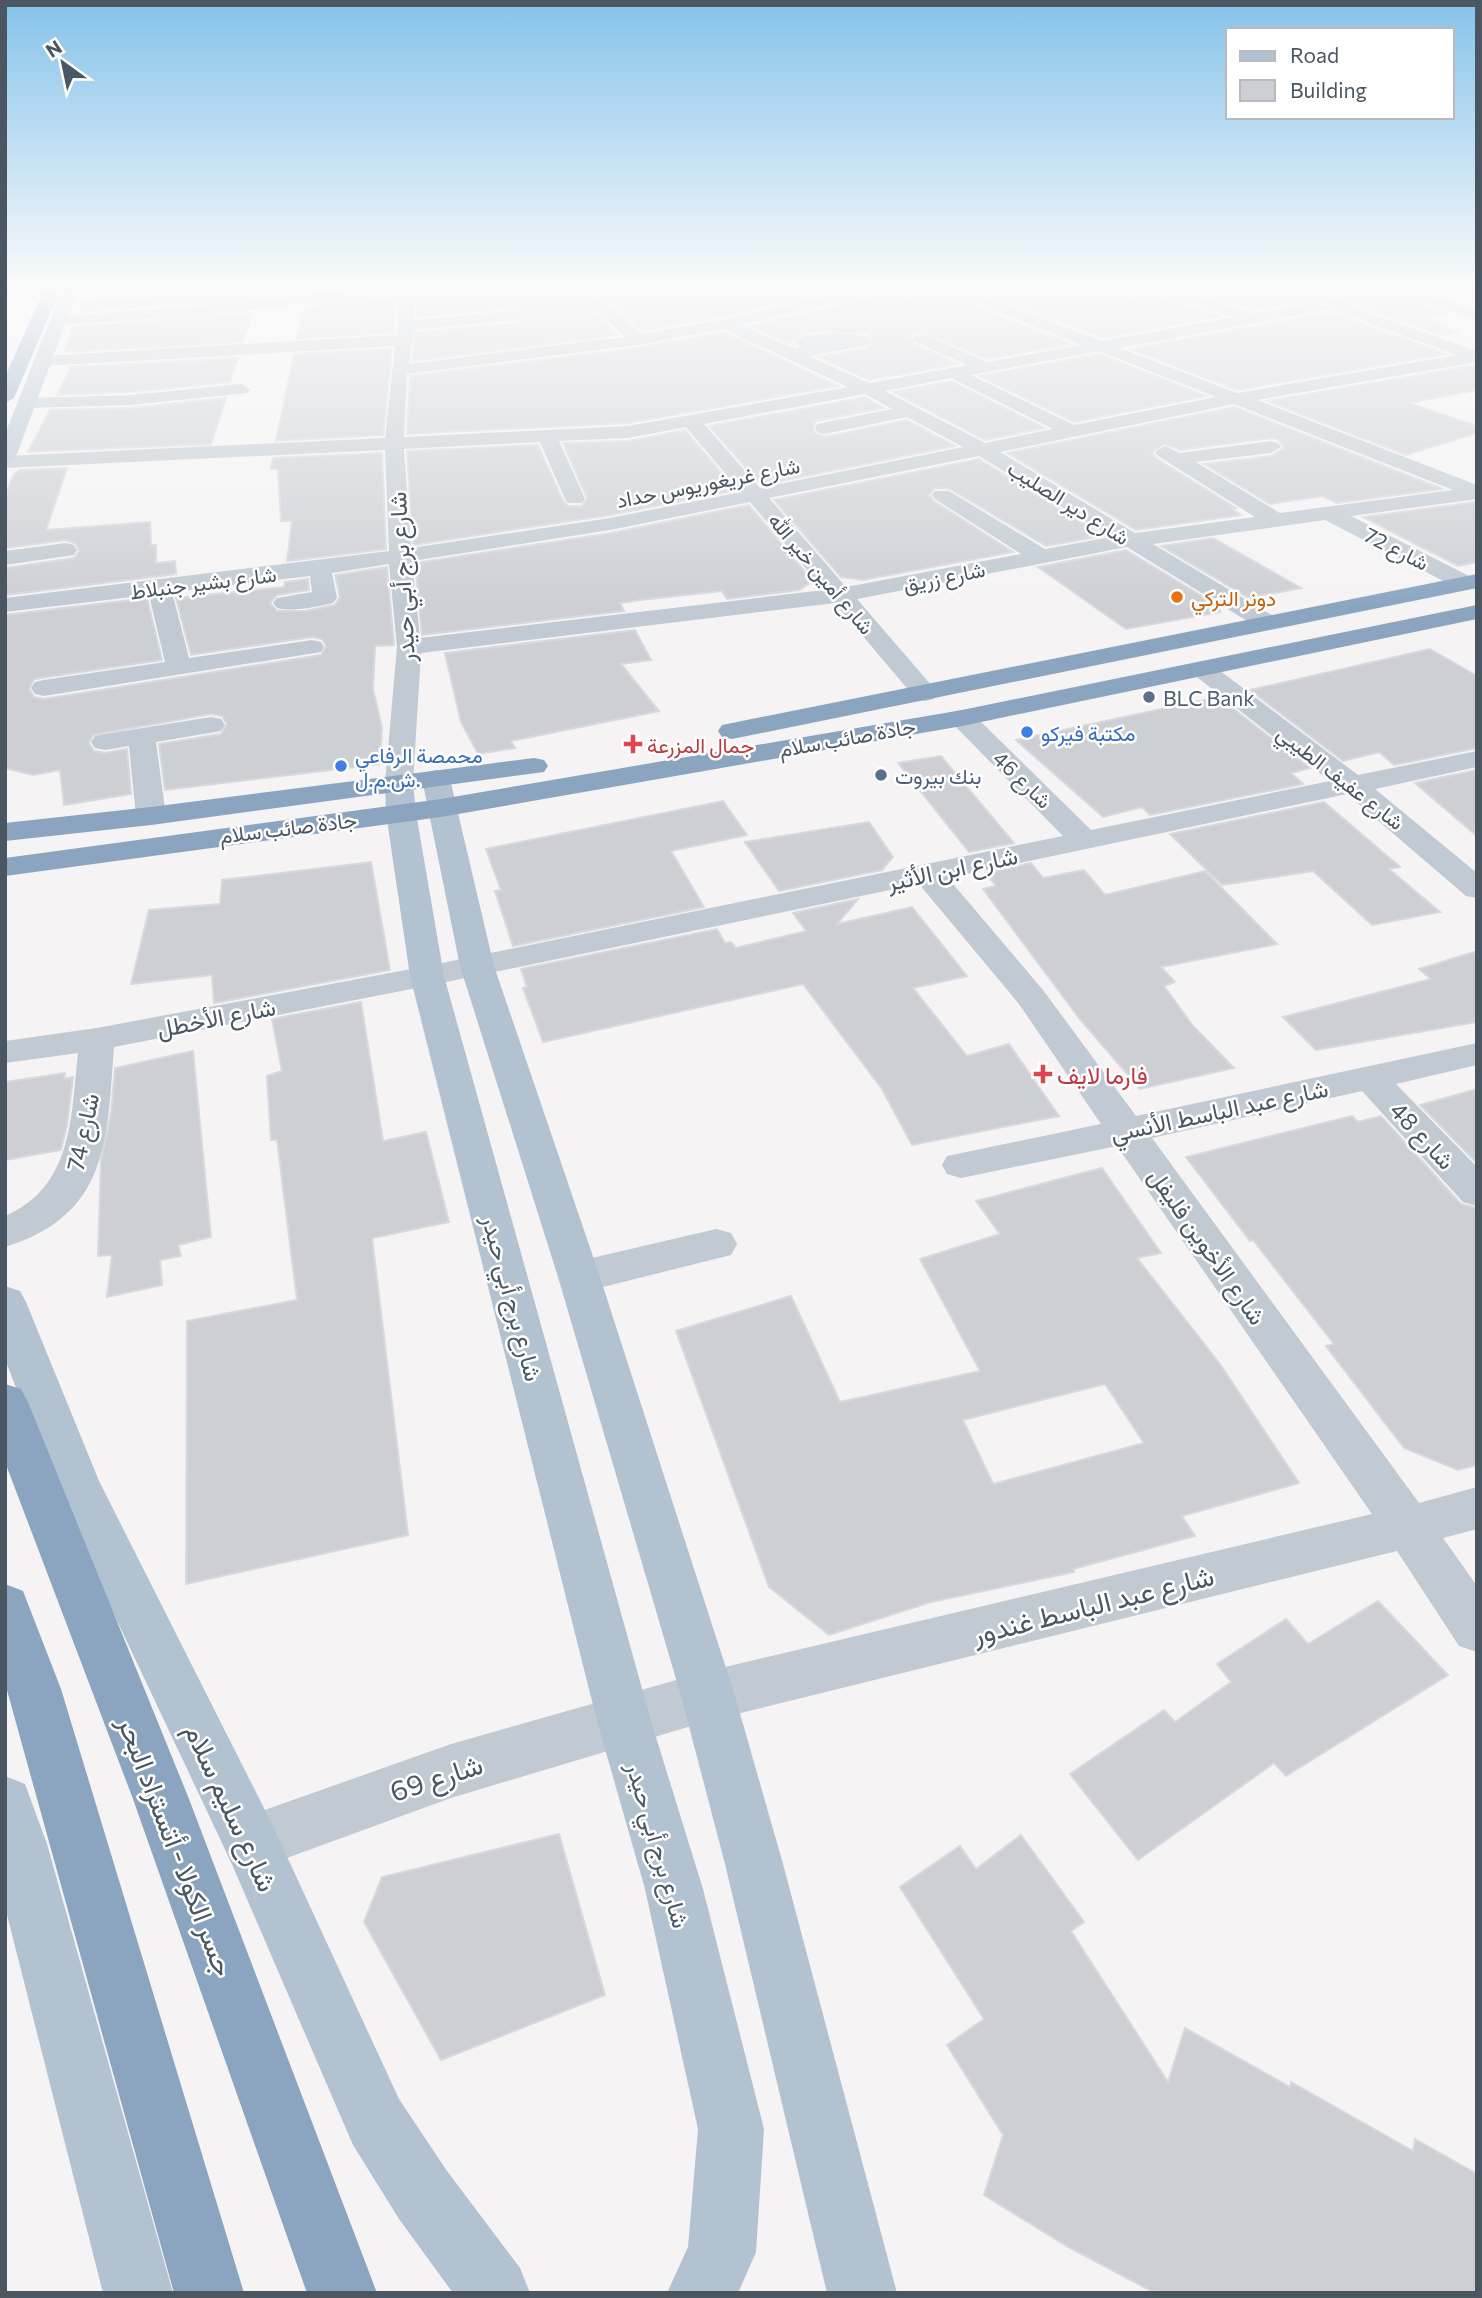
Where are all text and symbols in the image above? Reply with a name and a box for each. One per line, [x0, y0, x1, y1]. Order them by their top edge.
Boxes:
north arrow [28, 28, 98, 98]
legend [1226, 28, 1454, 119]
text: N [41, 35, 66, 62]
text: Road [1290, 42, 1339, 67]
text: Building [1290, 77, 1367, 102]
street label: شارع غريغوريوس حداد [614, 452, 802, 515]
street label: شارع دير الصليب [1002, 455, 1134, 552]
street label: شارع برج أبي حيدر [382, 491, 426, 664]
street label: شارع أمين خير الله [762, 507, 880, 641]
street label: شارع 72 [1359, 521, 1433, 577]
street label: شارع زريق [901, 556, 988, 599]
street label: شارع بشير جنبلاط [128, 561, 278, 606]
place label: دونر التركي [1191, 585, 1276, 616]
marker: دونر التركي [1169, 589, 1185, 605]
place label: BLC Bank [1163, 685, 1255, 710]
marker: BLC Bank [1141, 689, 1157, 705]
street label: جادة صائب سلام [777, 713, 918, 764]
place label: مكتبة فيركو [1041, 720, 1135, 747]
street label: شارع عفيف الطيبي [1269, 720, 1410, 839]
marker: مكتبة فيركو [1019, 724, 1035, 740]
place label: جمال المزرعة [647, 732, 754, 759]
marker: جمال المزرعة [625, 736, 641, 752]
place label: محمصة الرفاعي ش.م.ل. [355, 742, 483, 794]
street label: شارع 46 [986, 745, 1057, 815]
marker: محمصة الرفاعي ش.م.ل. [333, 758, 349, 774]
place label: بنك بيروت [895, 763, 981, 790]
marker: بنك بيروت [873, 767, 889, 783]
street label: جادة صائب سلام [218, 806, 358, 851]
street label: شارع ابن الأثير [883, 840, 1021, 899]
street label: شارع الأخطل [154, 991, 278, 1046]
place label: فارما لايف [1057, 1060, 1148, 1091]
marker: فارما لايف [1035, 1066, 1051, 1082]
street label: شارع عبد الباسط الأنسي [1107, 1073, 1332, 1153]
street label: شارع 74 [60, 1091, 107, 1174]
street label: شارع 48 [1382, 1095, 1462, 1177]
street label: شارع الأخوين فليفل [1141, 1162, 1273, 1332]
street label: شارع برج أبي حيدر [471, 1211, 549, 1386]
street label: شارع عبد الباسط غندور [968, 1558, 1218, 1654]
street label: جسر الكولا - أتستراد البحر [110, 1710, 242, 1981]
street label: شارع سليم سلام [176, 1718, 286, 1898]
street label: شارع 69 [385, 1746, 488, 1811]
street label: شارع برج أبي حيدر [615, 1758, 696, 1933]

